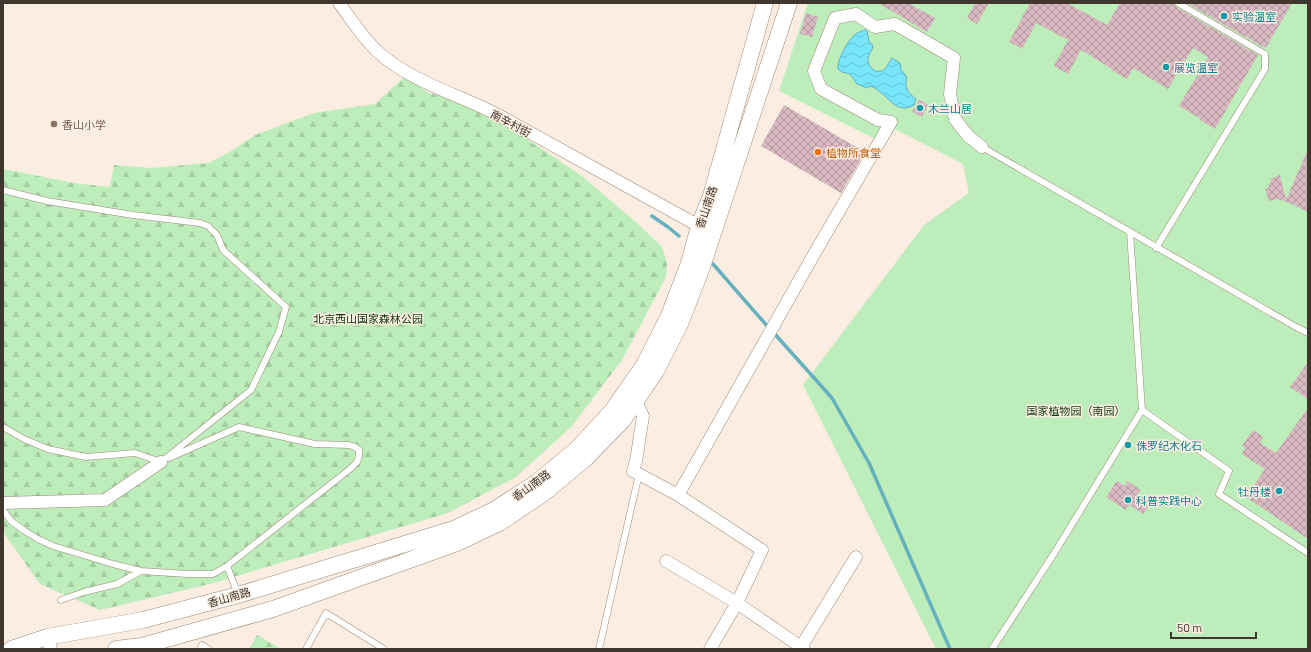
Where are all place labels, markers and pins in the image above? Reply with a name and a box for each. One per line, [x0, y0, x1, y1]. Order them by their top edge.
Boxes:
place label: 实验温室 [1232, 10, 1276, 23]
marker: 实验温室 [1219, 11, 1229, 21]
place label: 展览温室 [1174, 61, 1218, 74]
marker: 展览温室 [1161, 62, 1171, 72]
place label: 木兰山居 [928, 102, 972, 115]
marker: 木兰山居 [915, 103, 925, 113]
place label: 香山小学 [62, 118, 106, 131]
marker: 香山小学 [49, 119, 59, 129]
place label: 植物所食堂 [826, 146, 881, 159]
marker: 植物所食堂 [813, 147, 823, 157]
place label: 侏罗纪木化石 [1136, 439, 1202, 452]
marker: 侏罗纪木化石 [1123, 440, 1133, 450]
place label: 牡丹楼 [1238, 485, 1271, 498]
marker: 牡丹楼 [1274, 486, 1284, 496]
place label: 科普实践中心 [1136, 494, 1202, 507]
marker: 科普实践中心 [1123, 495, 1133, 505]

